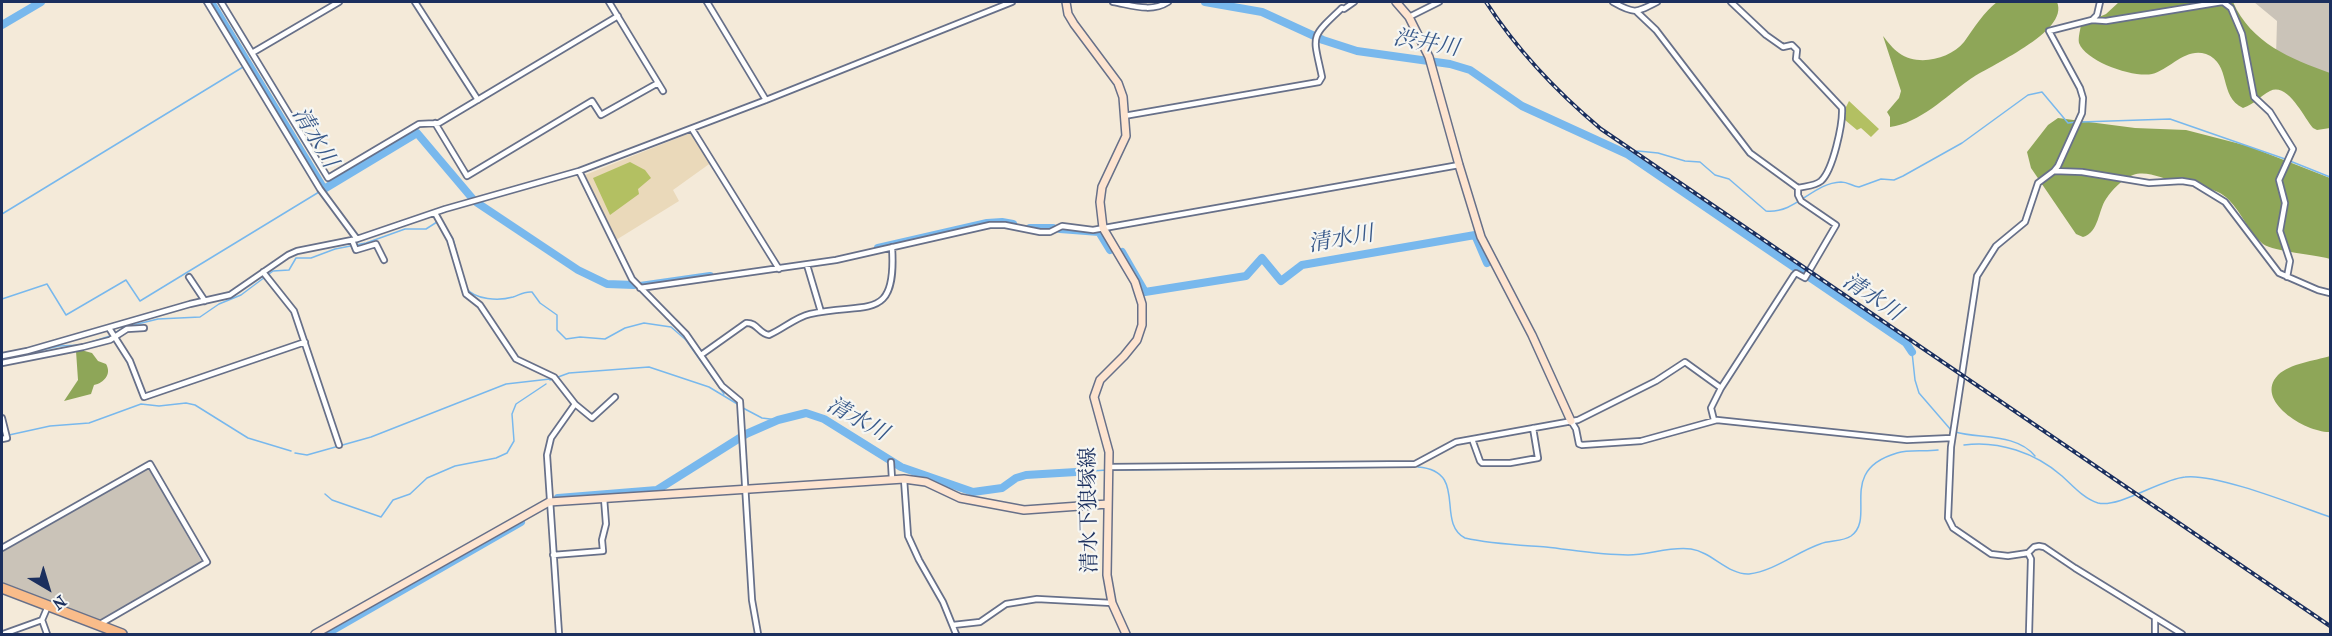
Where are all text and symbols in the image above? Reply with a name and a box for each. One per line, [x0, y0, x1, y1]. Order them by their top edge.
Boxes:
water label: 渋井川 [1391, 25, 1461, 63]
water label: 清水川 [286, 103, 342, 173]
water label: 清水川 [1306, 221, 1376, 259]
water label: 清水川 [1837, 269, 1907, 327]
water label: 清水川 [822, 392, 892, 448]
street label: 清水下狼塚線 [1076, 447, 1104, 573]
north arrow [18, 558, 78, 618]
text: N [49, 591, 70, 614]

